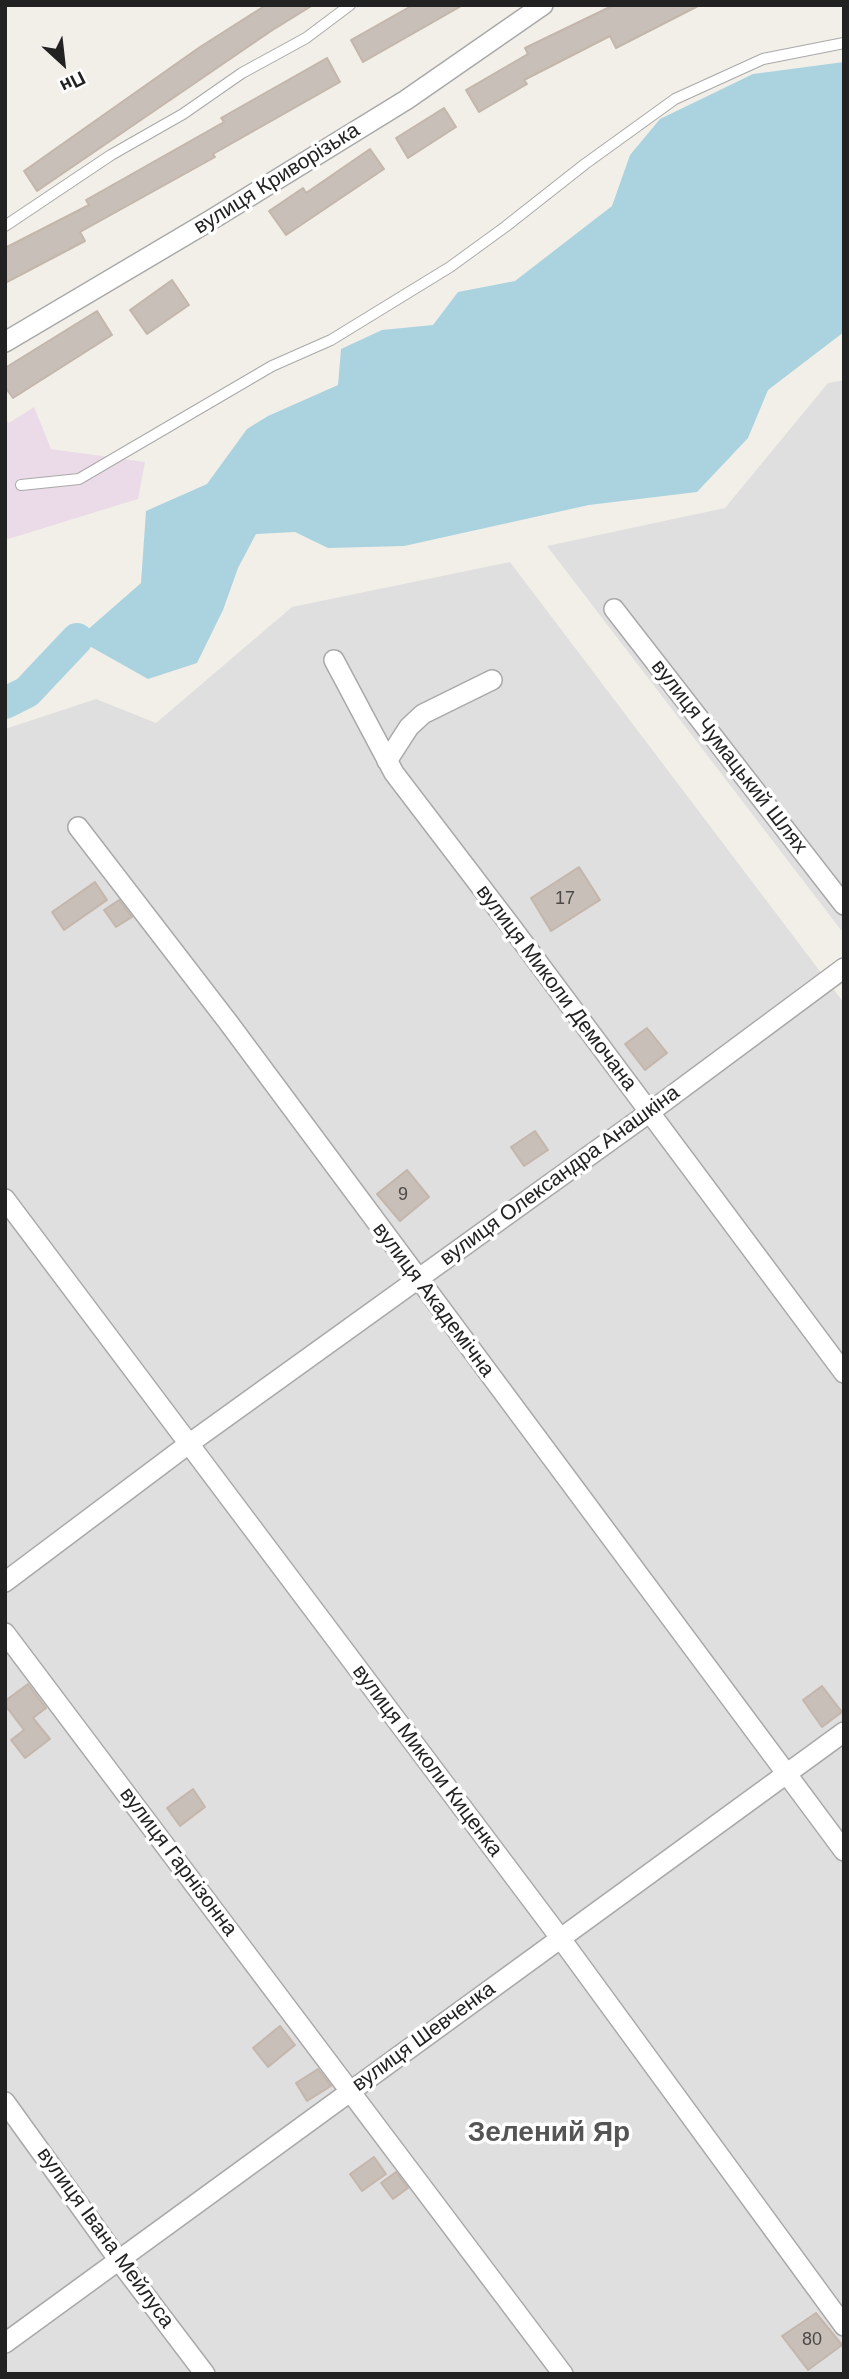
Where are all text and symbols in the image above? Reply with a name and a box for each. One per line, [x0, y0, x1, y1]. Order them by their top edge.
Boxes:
north arrow [28, 28, 98, 98]
text: Пн [57, 67, 89, 97]
street label: вулиця Криворізька [190, 118, 364, 240]
street label: вулиця Чумацький Шлях [645, 655, 813, 859]
street label: вулиця Миколи Демочана [470, 880, 642, 1096]
house number: 17 [555, 888, 575, 910]
street label: вулиця Олександра Анашкіна [435, 1081, 685, 1271]
house number: 9 [398, 1184, 408, 1206]
street label: вулиця Академічна [367, 1218, 499, 1382]
street label: вулиця Миколи Киценка [347, 1660, 507, 1862]
street label: вулиця Гарнізонна [114, 1783, 242, 1941]
street label: вулиця Шевченка [348, 1977, 500, 2097]
district label: Зелений Яр [468, 2116, 630, 2150]
street label: вулиця Івана Мейлуса [31, 2143, 179, 2333]
house number: 80 [802, 2329, 822, 2351]

